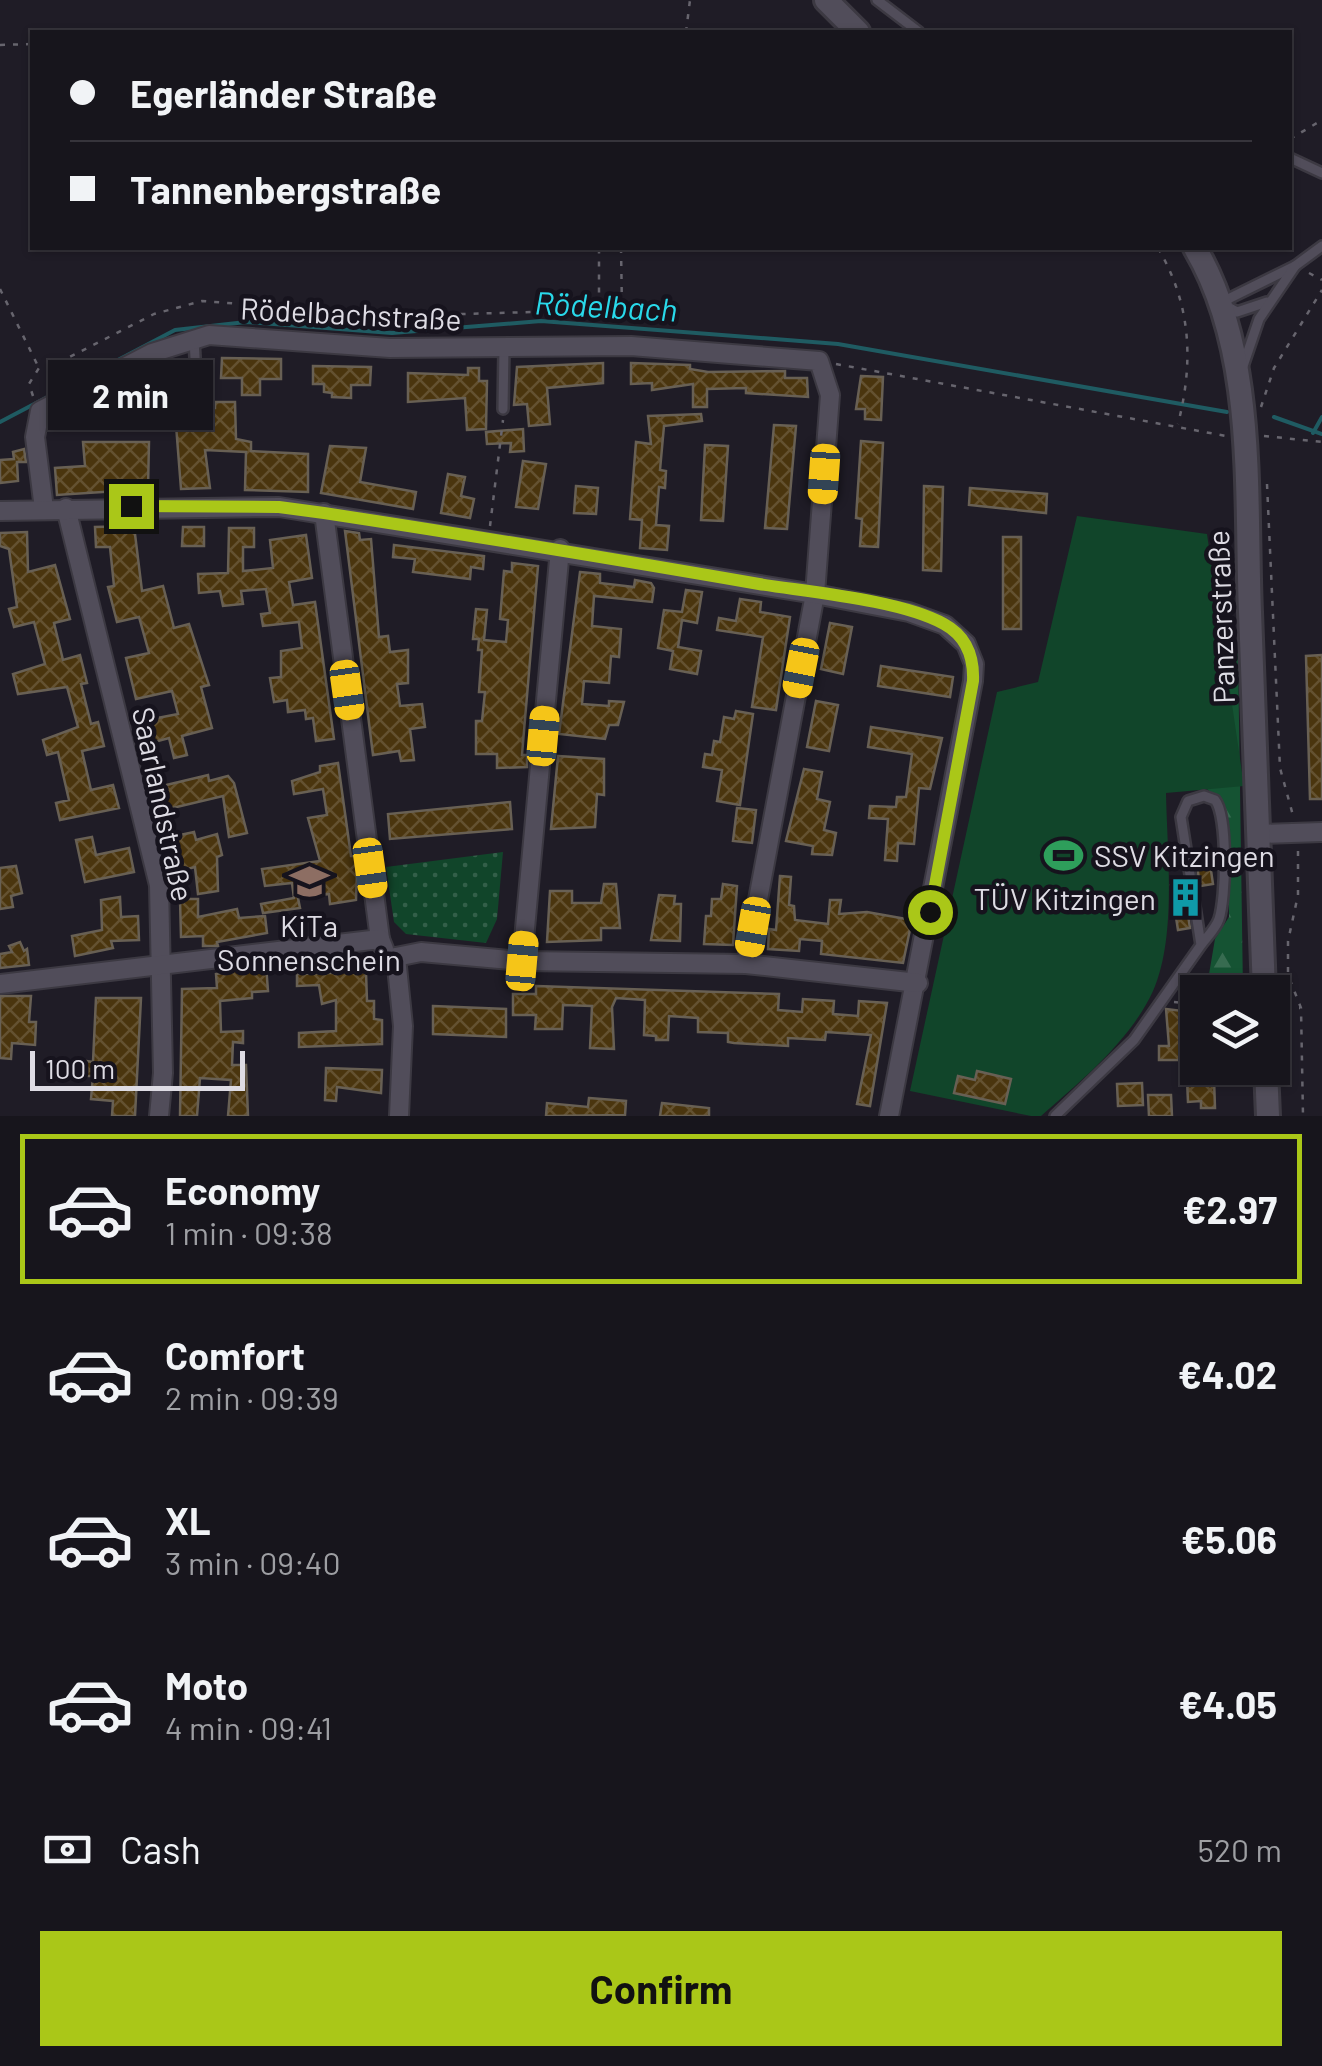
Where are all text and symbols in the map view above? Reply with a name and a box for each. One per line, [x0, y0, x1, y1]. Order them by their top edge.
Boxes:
text: Egerländer Straße [130, 70, 437, 116]
text: Tannenbergstraße [130, 166, 441, 212]
water label: Rödelbach [534, 282, 678, 328]
street label: Rödelbachstraße [240, 289, 462, 337]
callout: 2 min [48, 361, 214, 431]
text: 2 min [92, 376, 169, 414]
car [807, 443, 841, 505]
route end [109, 484, 154, 529]
street label: Panzerstraße [1199, 530, 1241, 704]
car [781, 636, 821, 700]
car [328, 658, 366, 722]
street label: Saarlandstraße [126, 704, 202, 904]
car [525, 705, 561, 767]
sports icon: SSV Kitzingen [1043, 834, 1085, 876]
car [351, 836, 389, 900]
place label: SSV Kitzingen [1094, 837, 1275, 873]
school or university icon: KiTa Sonnenschein [288, 860, 330, 902]
building icon: TÜV Kitzingen [1165, 877, 1207, 919]
place label: TÜV Kitzingen [974, 880, 1156, 916]
route start [908, 890, 953, 935]
car [733, 895, 773, 959]
place label: KiTa Sonnenschein [217, 907, 401, 977]
car [504, 930, 540, 992]
map controls [1180, 975, 1290, 1085]
button: layers [1180, 975, 1290, 1085]
scale bar [30, 1046, 245, 1090]
text: 100 m [45, 1051, 115, 1085]
icon: car [45, 1164, 135, 1254]
text: Economy [165, 1167, 320, 1213]
text: €2.97 [1182, 1186, 1277, 1232]
text: 1 min · 09:38 [165, 1213, 333, 1251]
icon: car [45, 1329, 135, 1419]
text: Comfort [165, 1332, 305, 1378]
text: €4.02 [1178, 1351, 1277, 1397]
text: 2 min · 09:39 [165, 1378, 339, 1416]
icon: car [45, 1494, 135, 1584]
text: XL [165, 1497, 211, 1543]
text: €5.06 [1181, 1516, 1277, 1562]
text: 3 min · 09:40 [165, 1543, 341, 1581]
icon: car [45, 1659, 135, 1749]
text: Moto [165, 1662, 248, 1708]
text: €4.05 [1179, 1681, 1277, 1727]
text: 4 min · 09:41 [165, 1708, 332, 1746]
icon: cash [40, 1822, 95, 1877]
text: Cash [120, 1826, 201, 1872]
text: 520 m [1197, 1830, 1282, 1868]
button: Confirm [40, 1931, 1282, 2046]

